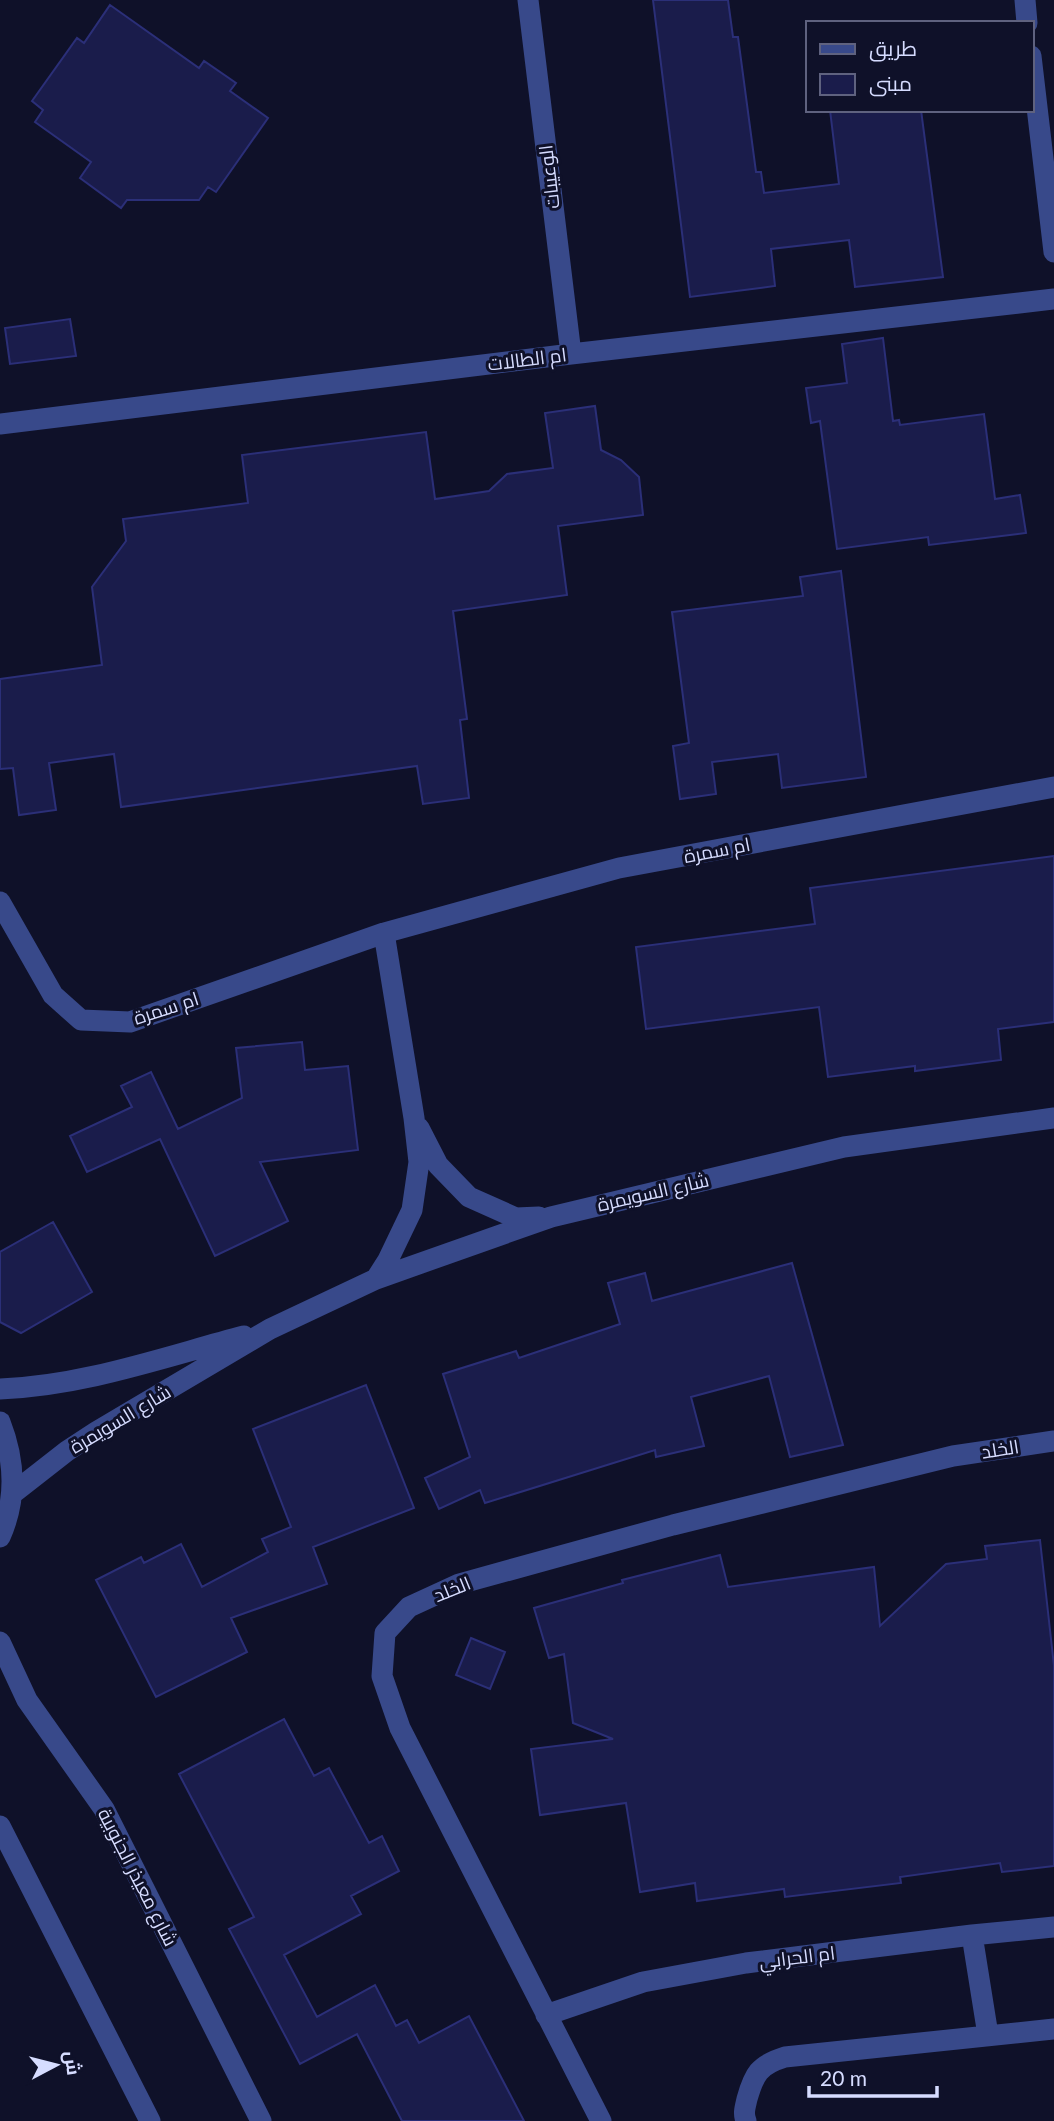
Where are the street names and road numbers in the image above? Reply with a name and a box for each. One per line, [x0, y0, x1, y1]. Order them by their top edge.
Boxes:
street label: الوعيبات [533, 144, 565, 210]
street label: ام الطالات [486, 342, 568, 378]
street label: ام سمرة [682, 832, 753, 870]
street label: ام سمرة [130, 986, 202, 1032]
street label: شارع السويمرة [595, 1167, 712, 1218]
street label: شارع السويمرة [65, 1379, 176, 1460]
street label: الخلد [979, 1434, 1020, 1463]
street label: الخلد [430, 1571, 474, 1606]
street label: شارع معيذر الجنوبية [91, 1804, 183, 1951]
street label: ام الحرابي [758, 1940, 837, 1977]

